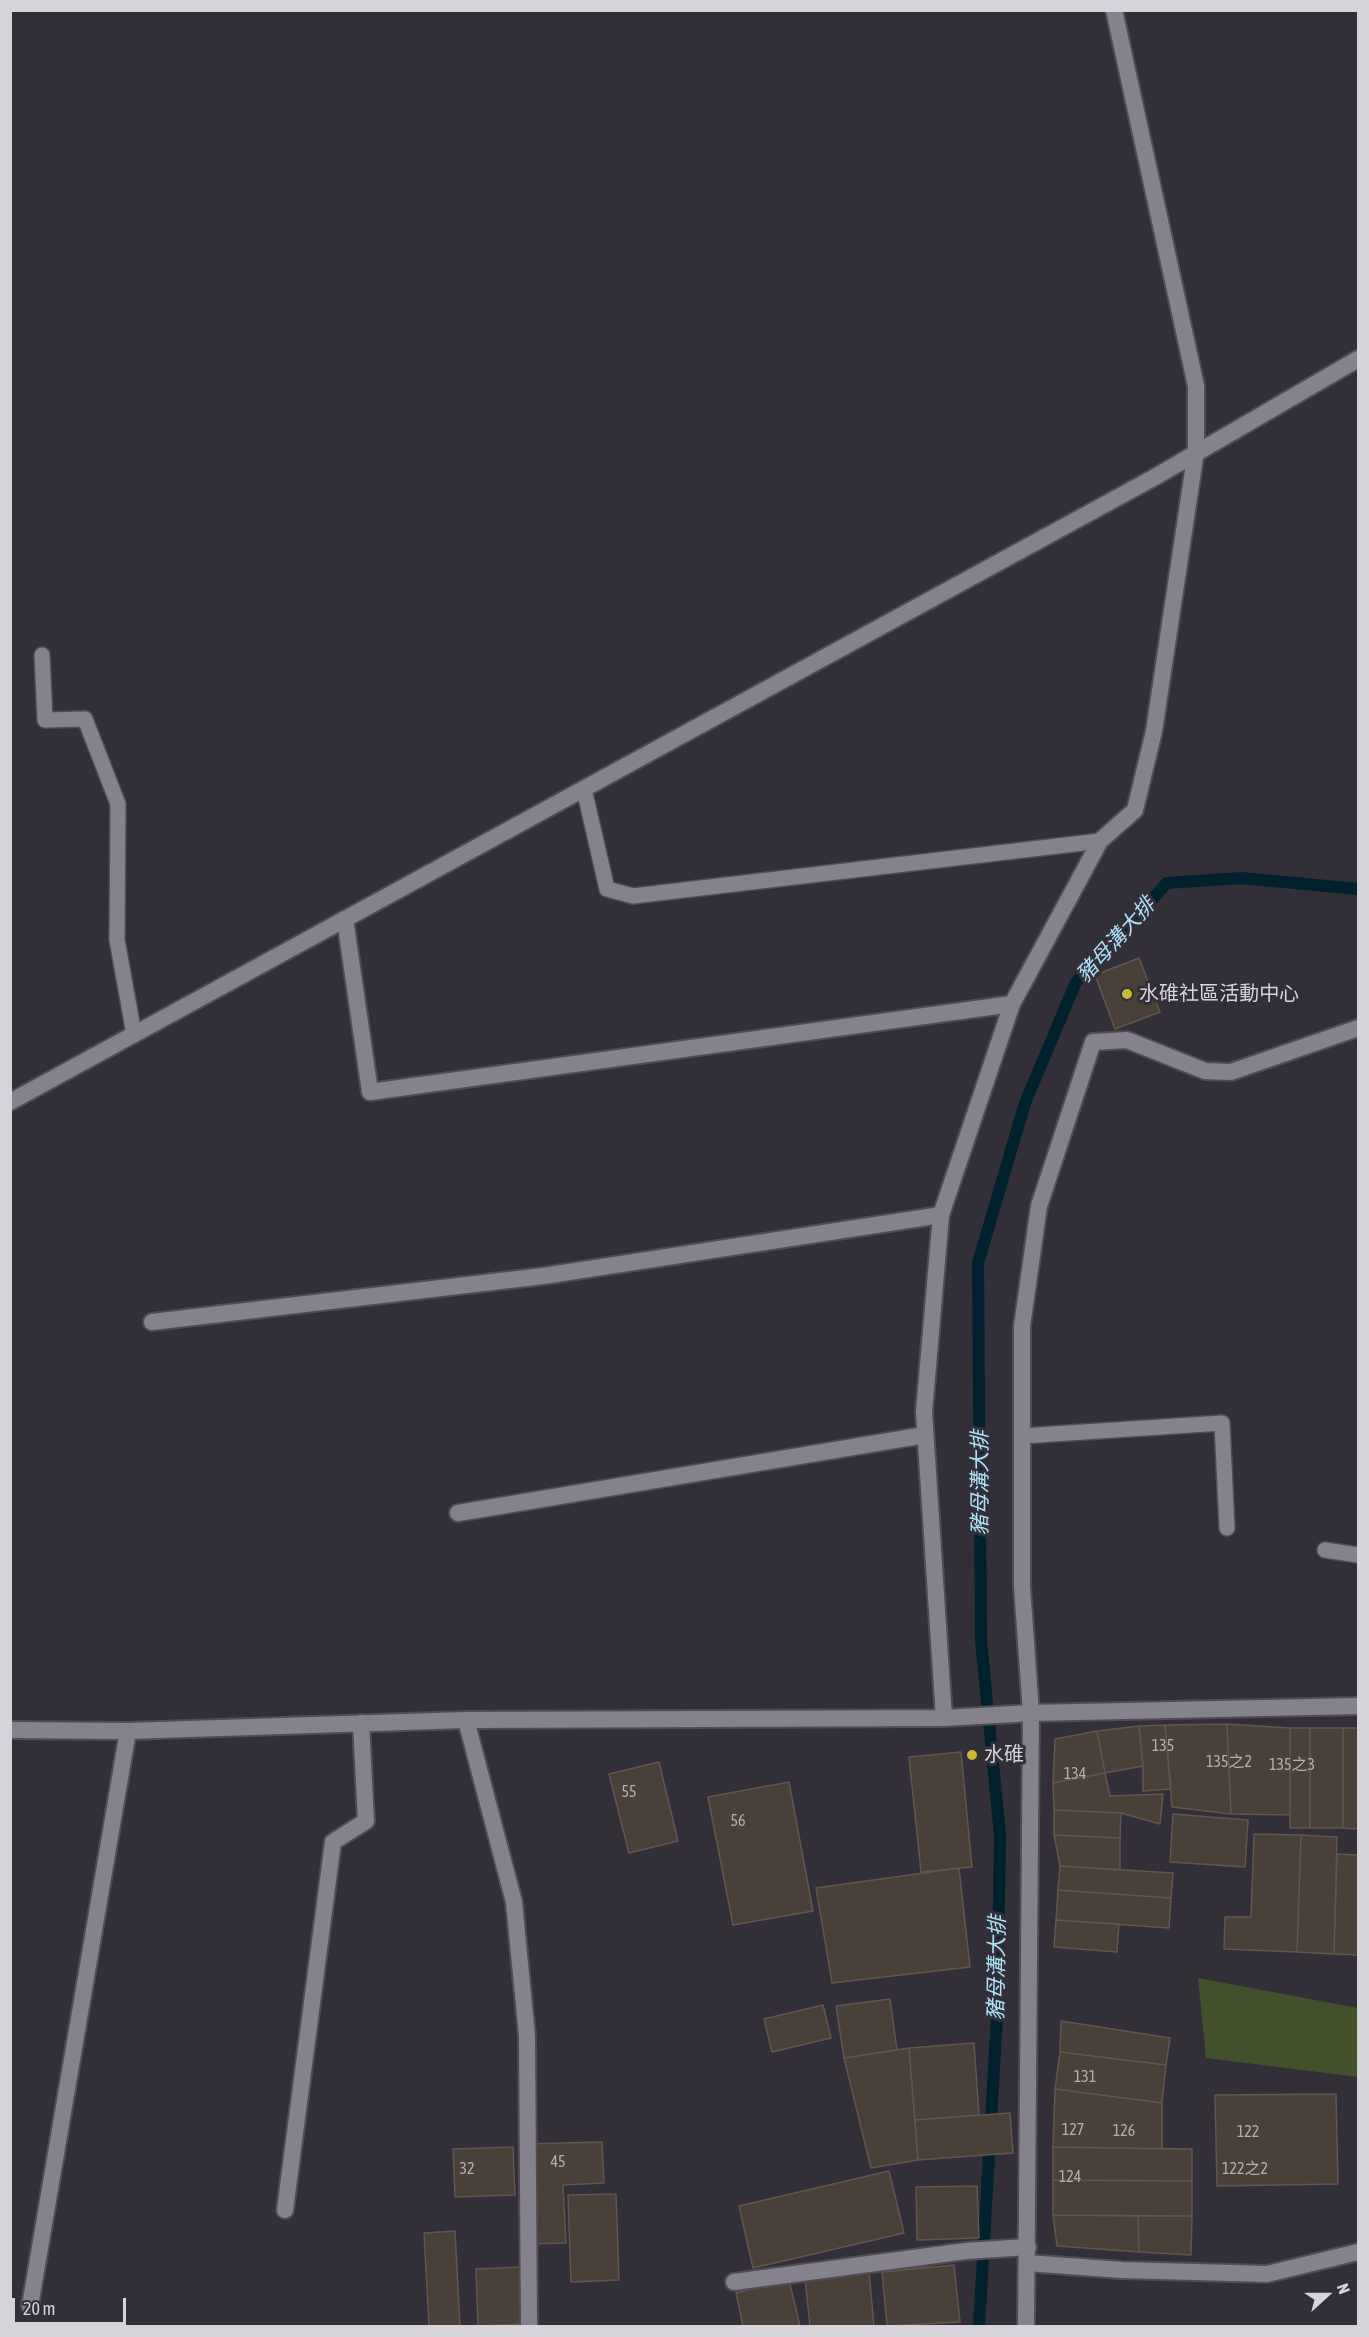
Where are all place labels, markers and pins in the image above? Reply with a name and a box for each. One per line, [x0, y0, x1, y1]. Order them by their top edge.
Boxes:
place label: 水碓社區活動中心 [1139, 982, 1299, 1006]
marker: 水碓社區活動中心 [1120, 987, 1134, 1001]
place label: 水碓 [984, 1743, 1024, 1767]
marker: 水碓 [965, 1748, 979, 1762]

